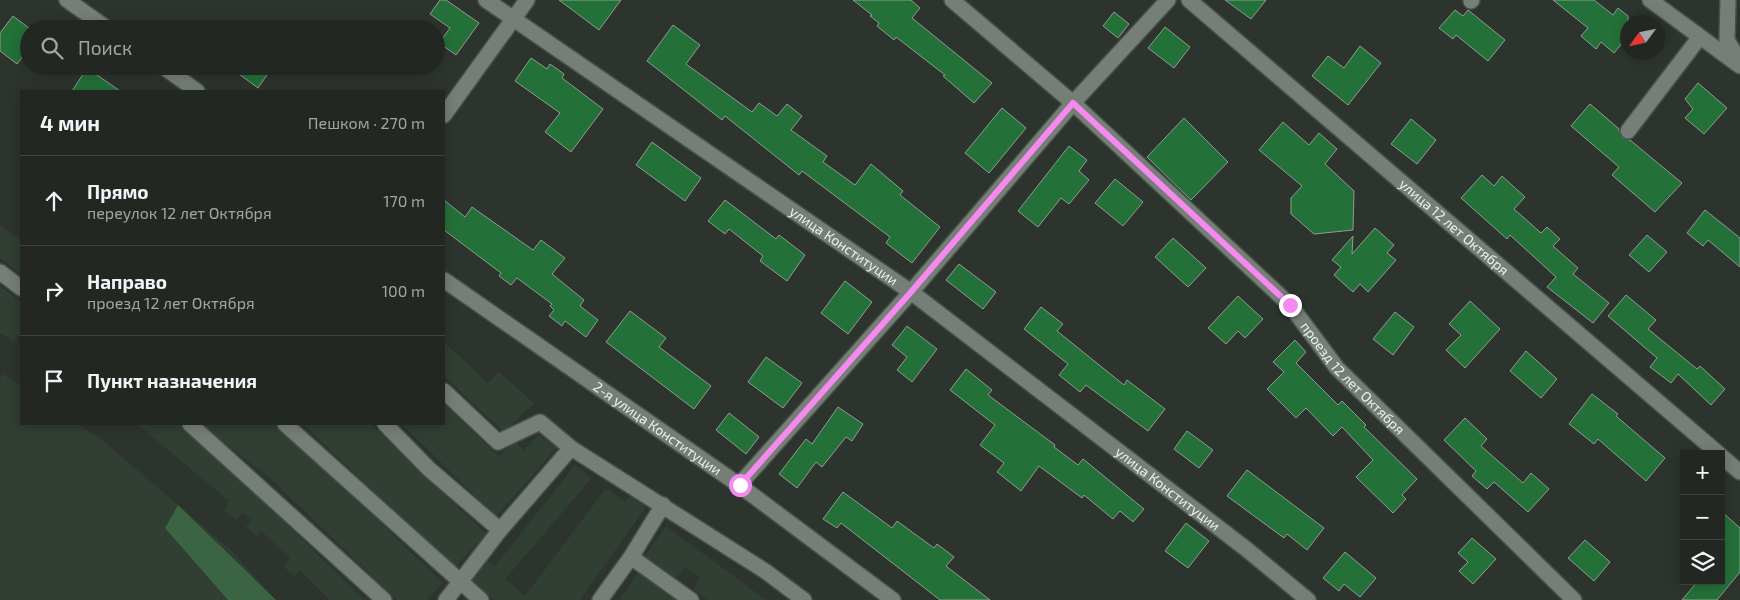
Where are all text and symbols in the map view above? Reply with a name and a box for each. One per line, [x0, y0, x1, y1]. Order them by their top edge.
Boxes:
north arrow [1620, 15, 1665, 60]
search box [20, 20, 445, 75]
icon: search [38, 34, 66, 62]
text: Поиск [78, 36, 132, 59]
text: 4 мин [40, 110, 100, 135]
text: Пешком · 270 m [308, 113, 425, 132]
street label: улица 12 лет Октября [1396, 175, 1513, 278]
text: Прямо [87, 180, 149, 203]
icon: ahead [40, 187, 68, 215]
text: 170 m [383, 191, 425, 210]
street label: улица Конституции [787, 202, 901, 289]
text: переулок 12 лет Октября [87, 203, 272, 222]
text: Направо [87, 270, 167, 293]
icon: right [40, 277, 68, 305]
text: 100 m [382, 281, 425, 300]
text: проезд 12 лет Октября [87, 293, 255, 312]
route end [1279, 294, 1302, 317]
street label: проезд 12 лет Октября [1297, 318, 1409, 438]
icon: arrive [40, 367, 68, 395]
text: Пункт назначения [87, 369, 257, 392]
street label: 2-я улица Конституции [590, 377, 725, 479]
street label: улица Конституции [1112, 443, 1224, 534]
map controls [1680, 450, 1725, 585]
button: + [1680, 450, 1725, 495]
route start [729, 474, 752, 497]
button: − [1680, 495, 1725, 540]
button: layers [1680, 540, 1725, 585]

